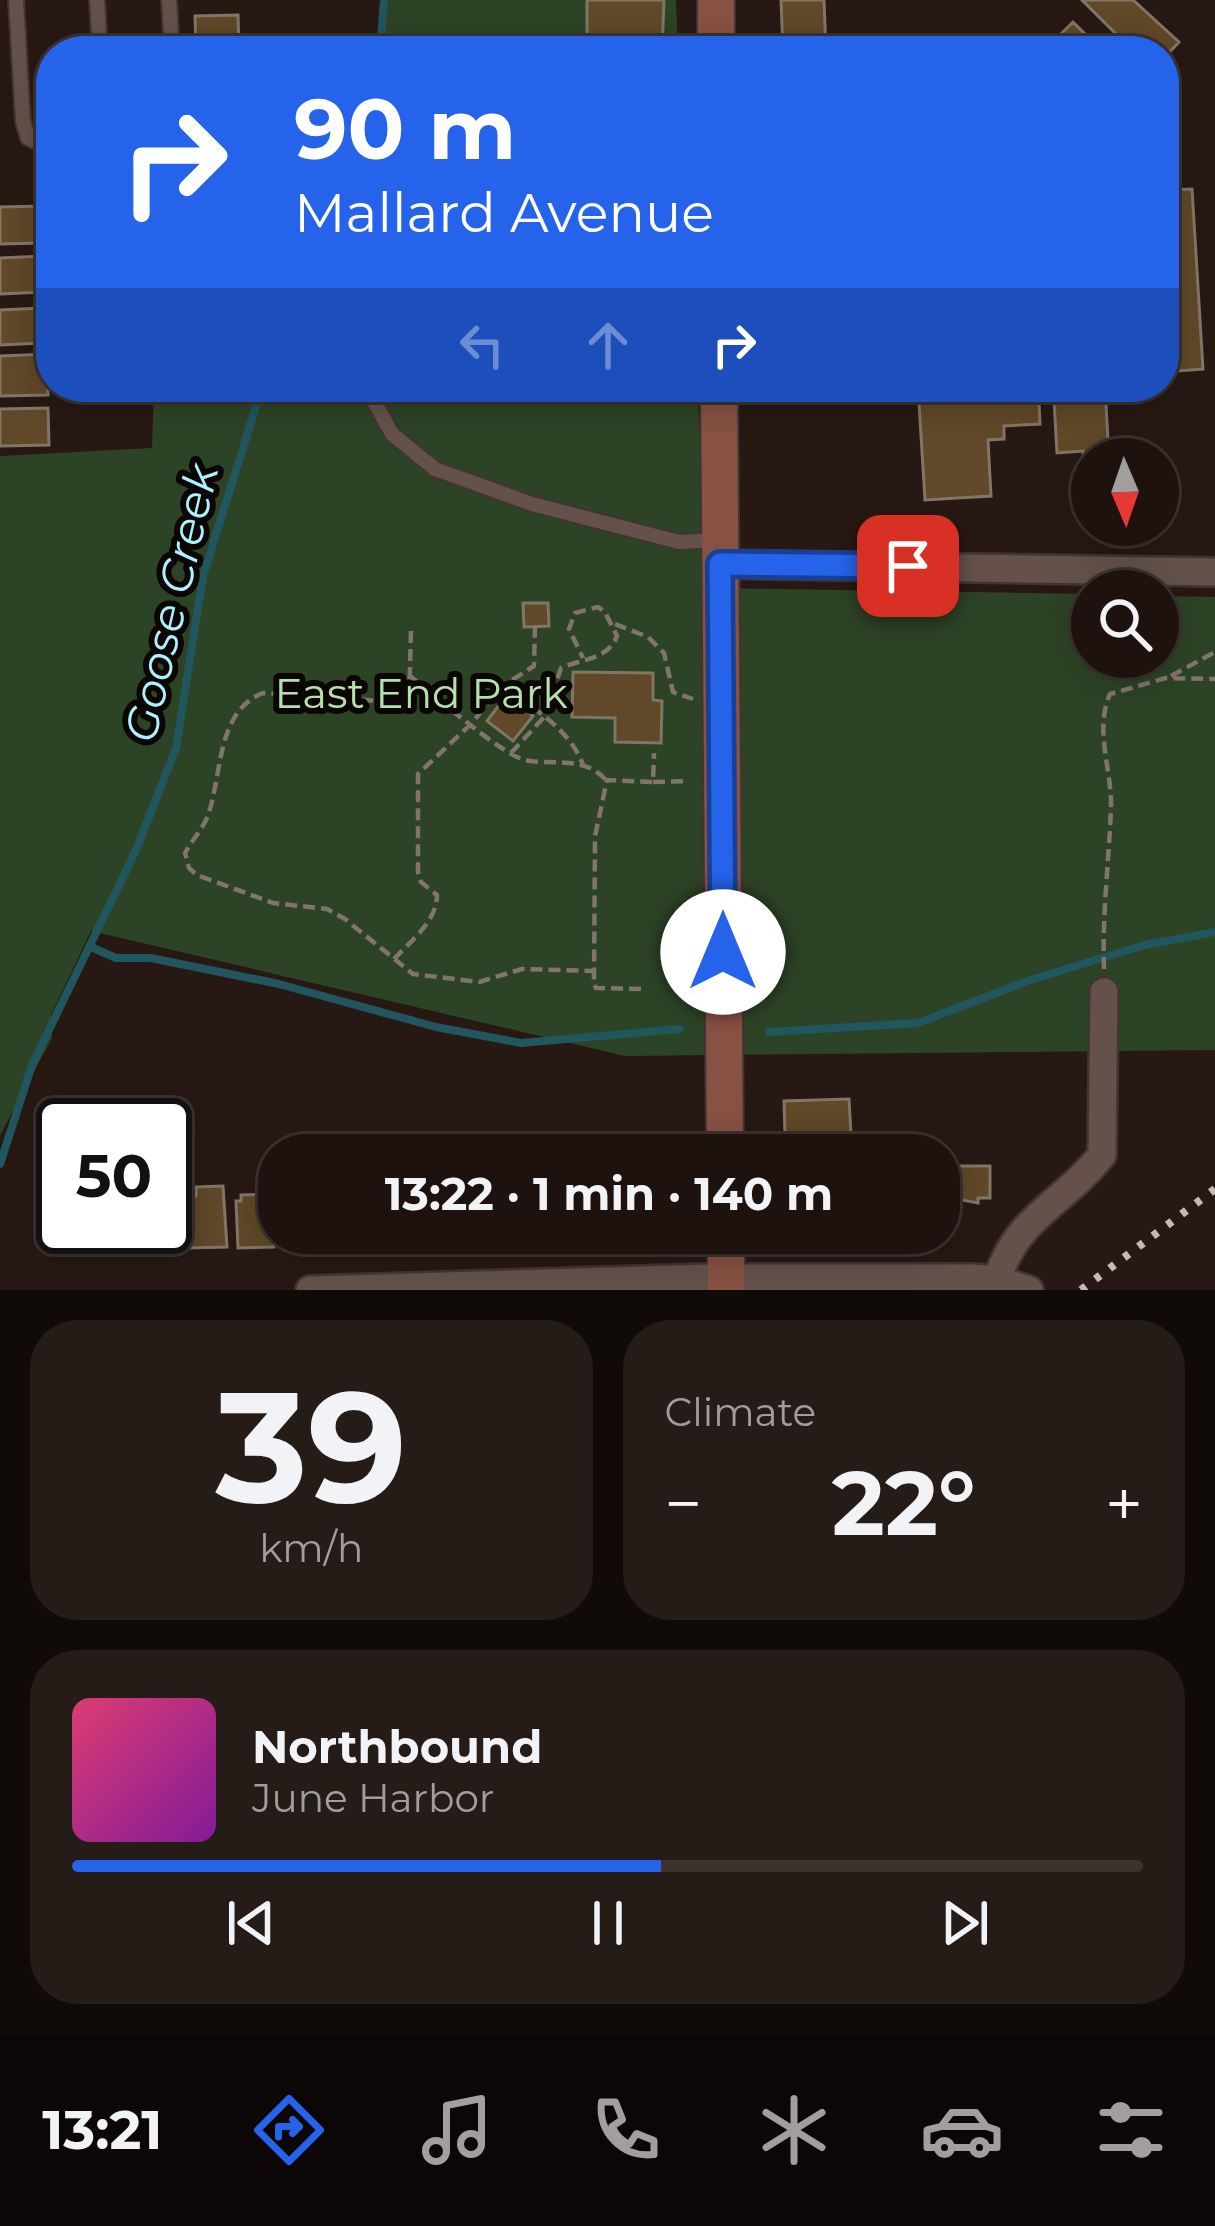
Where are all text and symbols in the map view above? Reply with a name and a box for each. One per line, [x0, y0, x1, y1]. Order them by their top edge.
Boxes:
text: 90 m [294, 78, 516, 180]
icon: right [96, 84, 252, 240]
text: Mallard Avenue [294, 180, 714, 246]
icon: left [449, 312, 515, 378]
icon: ahead [575, 312, 641, 378]
icon: right [701, 312, 767, 378]
north arrow [1071, 438, 1179, 546]
map controls [1071, 438, 1179, 678]
water label: Goose Creek [112, 457, 230, 747]
pin [857, 515, 959, 617]
icon: arrive [875, 533, 941, 599]
button: search [1071, 570, 1179, 678]
park label: East End Park [274, 667, 568, 719]
position arrow [660, 889, 786, 1015]
speed limit sign: 50 [36, 1098, 192, 1254]
text: 13:22 · 1 min · 140 m [385, 1166, 833, 1221]
text: 39 [215, 1351, 407, 1541]
text: Climate [665, 1388, 816, 1436]
text: 22° [832, 1448, 976, 1558]
text: − [665, 1463, 702, 1544]
text: + [1105, 1463, 1143, 1544]
text: km/h [259, 1524, 363, 1572]
text: Northbound [252, 1719, 542, 1774]
text: June Harbor [252, 1774, 494, 1822]
icon: previous [218, 1890, 284, 1956]
icon: pause [575, 1890, 641, 1956]
icon: next [932, 1890, 998, 1956]
icon: directions [247, 2088, 331, 2172]
icon: music [415, 2088, 499, 2172]
icon: phone [584, 2088, 668, 2172]
icon: climate [752, 2088, 836, 2172]
icon: car [920, 2088, 1004, 2172]
icon: filters [1089, 2088, 1173, 2172]
text: 13:21 [42, 2097, 163, 2163]

